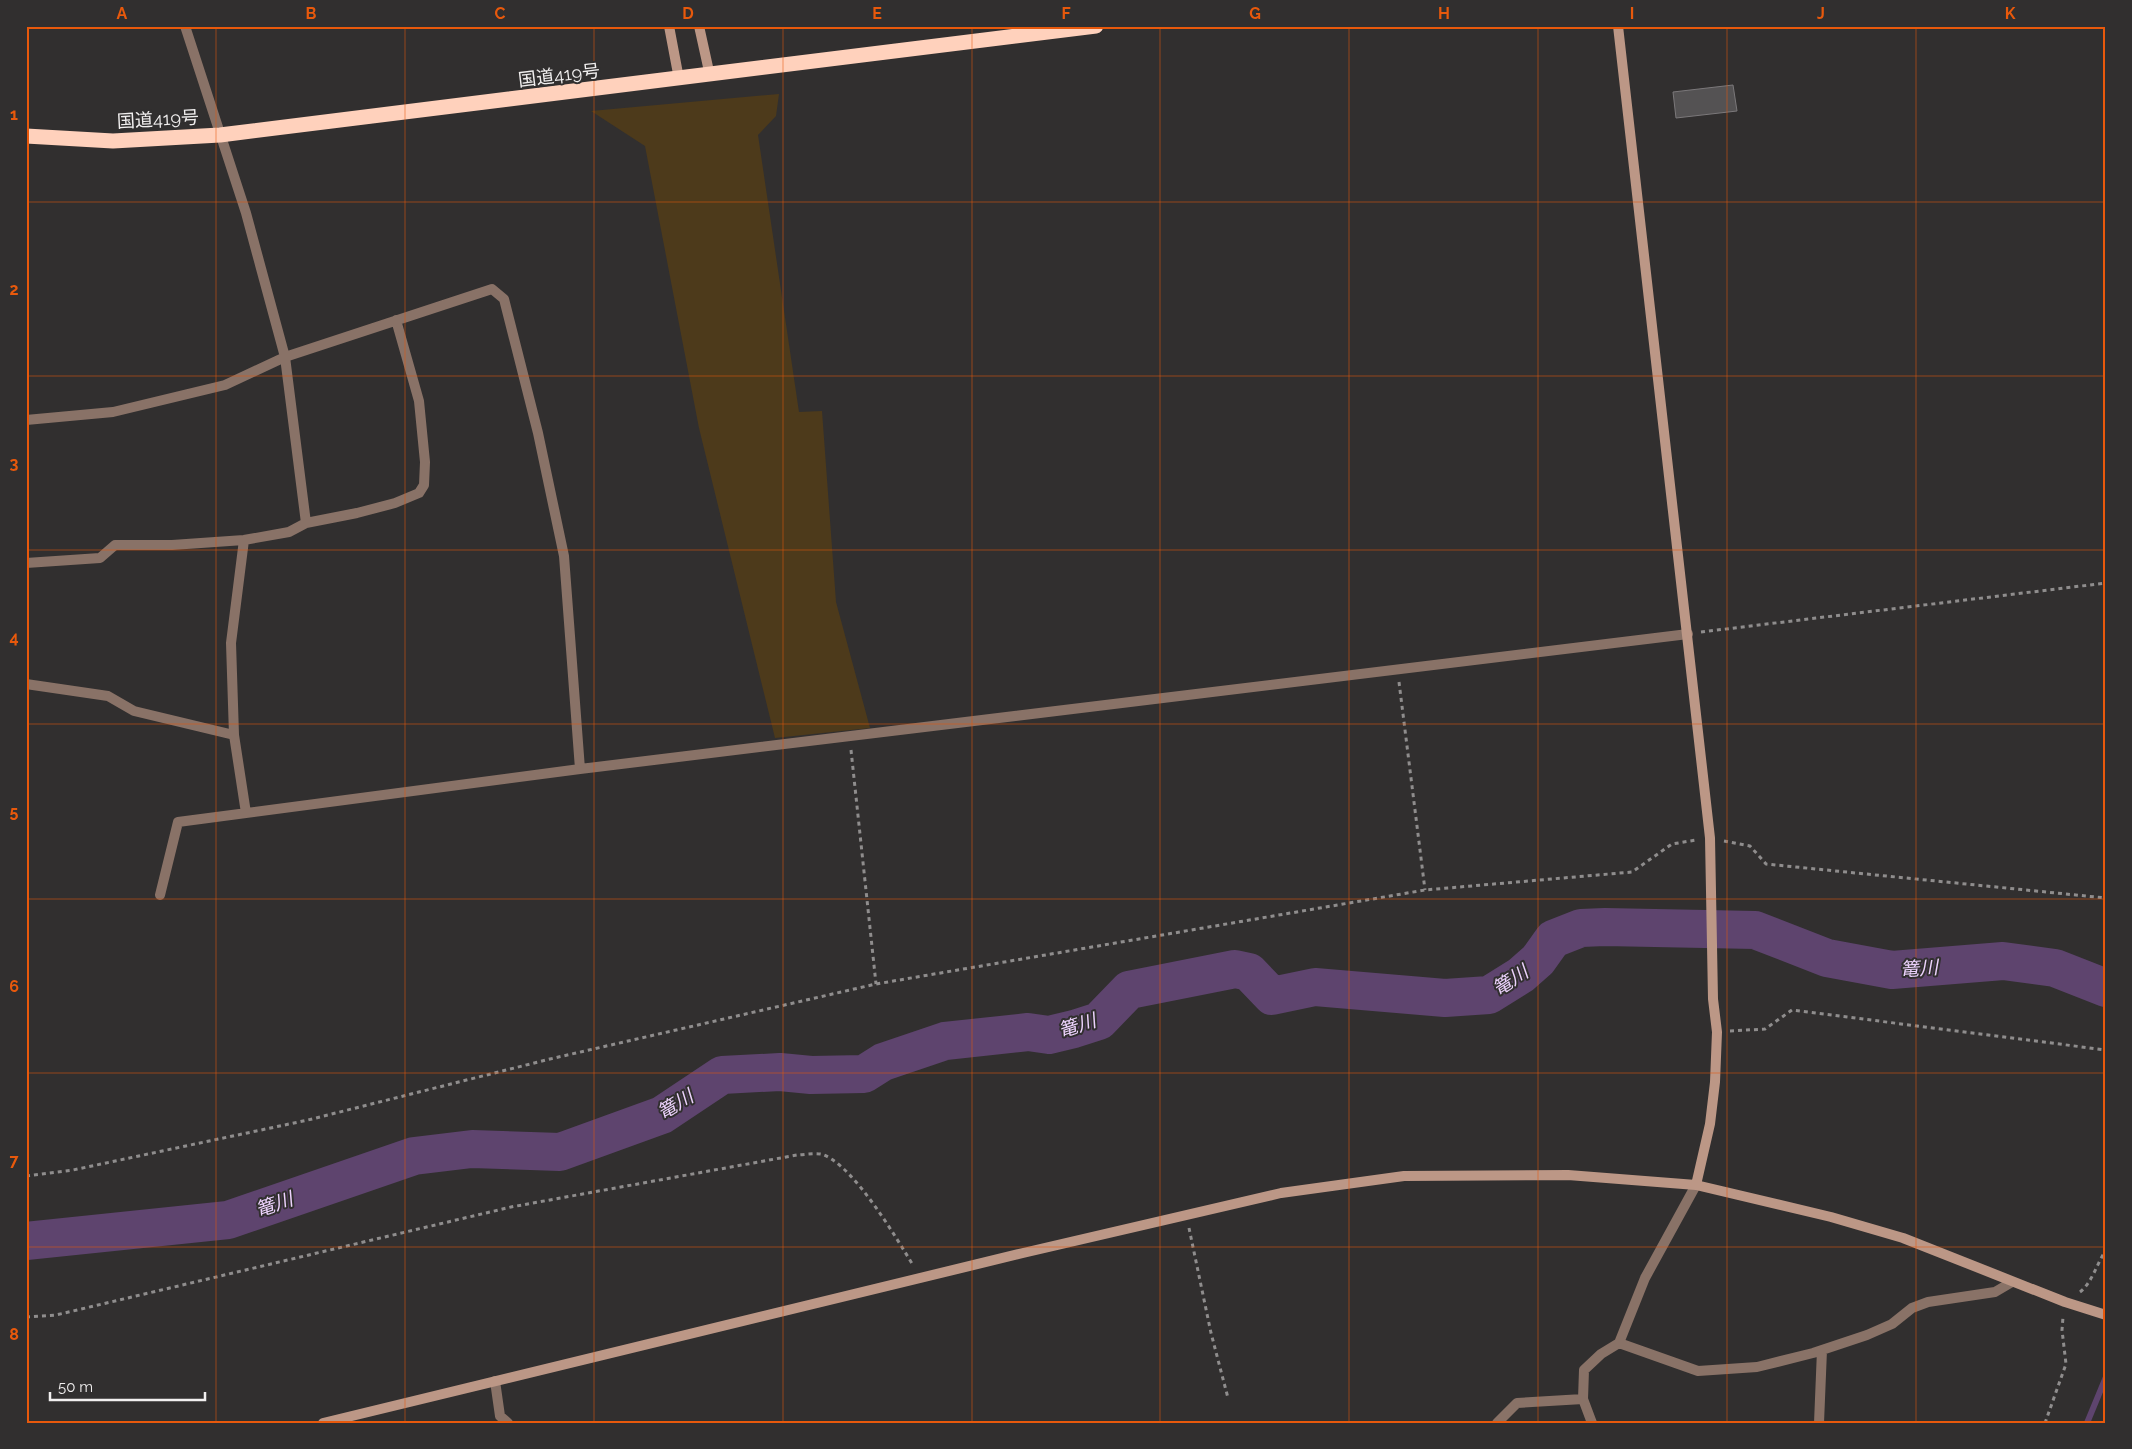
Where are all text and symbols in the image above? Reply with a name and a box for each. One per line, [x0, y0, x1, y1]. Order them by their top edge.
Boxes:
text: A [117, 4, 128, 23]
text: B [306, 4, 317, 23]
text: C [495, 4, 506, 23]
text: D [682, 4, 694, 23]
text: E [872, 4, 882, 23]
text: F [1061, 4, 1071, 23]
text: G [1249, 4, 1261, 23]
text: H [1438, 4, 1450, 23]
text: I [1630, 4, 1634, 23]
text: J [1817, 4, 1825, 23]
text: K [2005, 4, 2016, 23]
street label: 国道419号 [517, 60, 601, 90]
text: 1 [10, 105, 18, 124]
street label: 国道419号 [116, 106, 200, 132]
text: 2 [9, 280, 19, 299]
text: 3 [10, 454, 19, 473]
text: 4 [9, 628, 19, 647]
text: 5 [10, 802, 19, 821]
water label: 篭川 [1899, 956, 1941, 980]
water label: 篭川 [1488, 959, 1534, 1000]
text: 6 [9, 977, 19, 996]
water label: 篭川 [1056, 1008, 1100, 1041]
water label: 篭川 [653, 1084, 699, 1123]
text: 7 [10, 1151, 19, 1170]
water label: 篭川 [252, 1187, 297, 1221]
text: 8 [9, 1325, 19, 1344]
scale bar [50, 1369, 205, 1401]
text: 50 m [58, 1378, 93, 1396]

